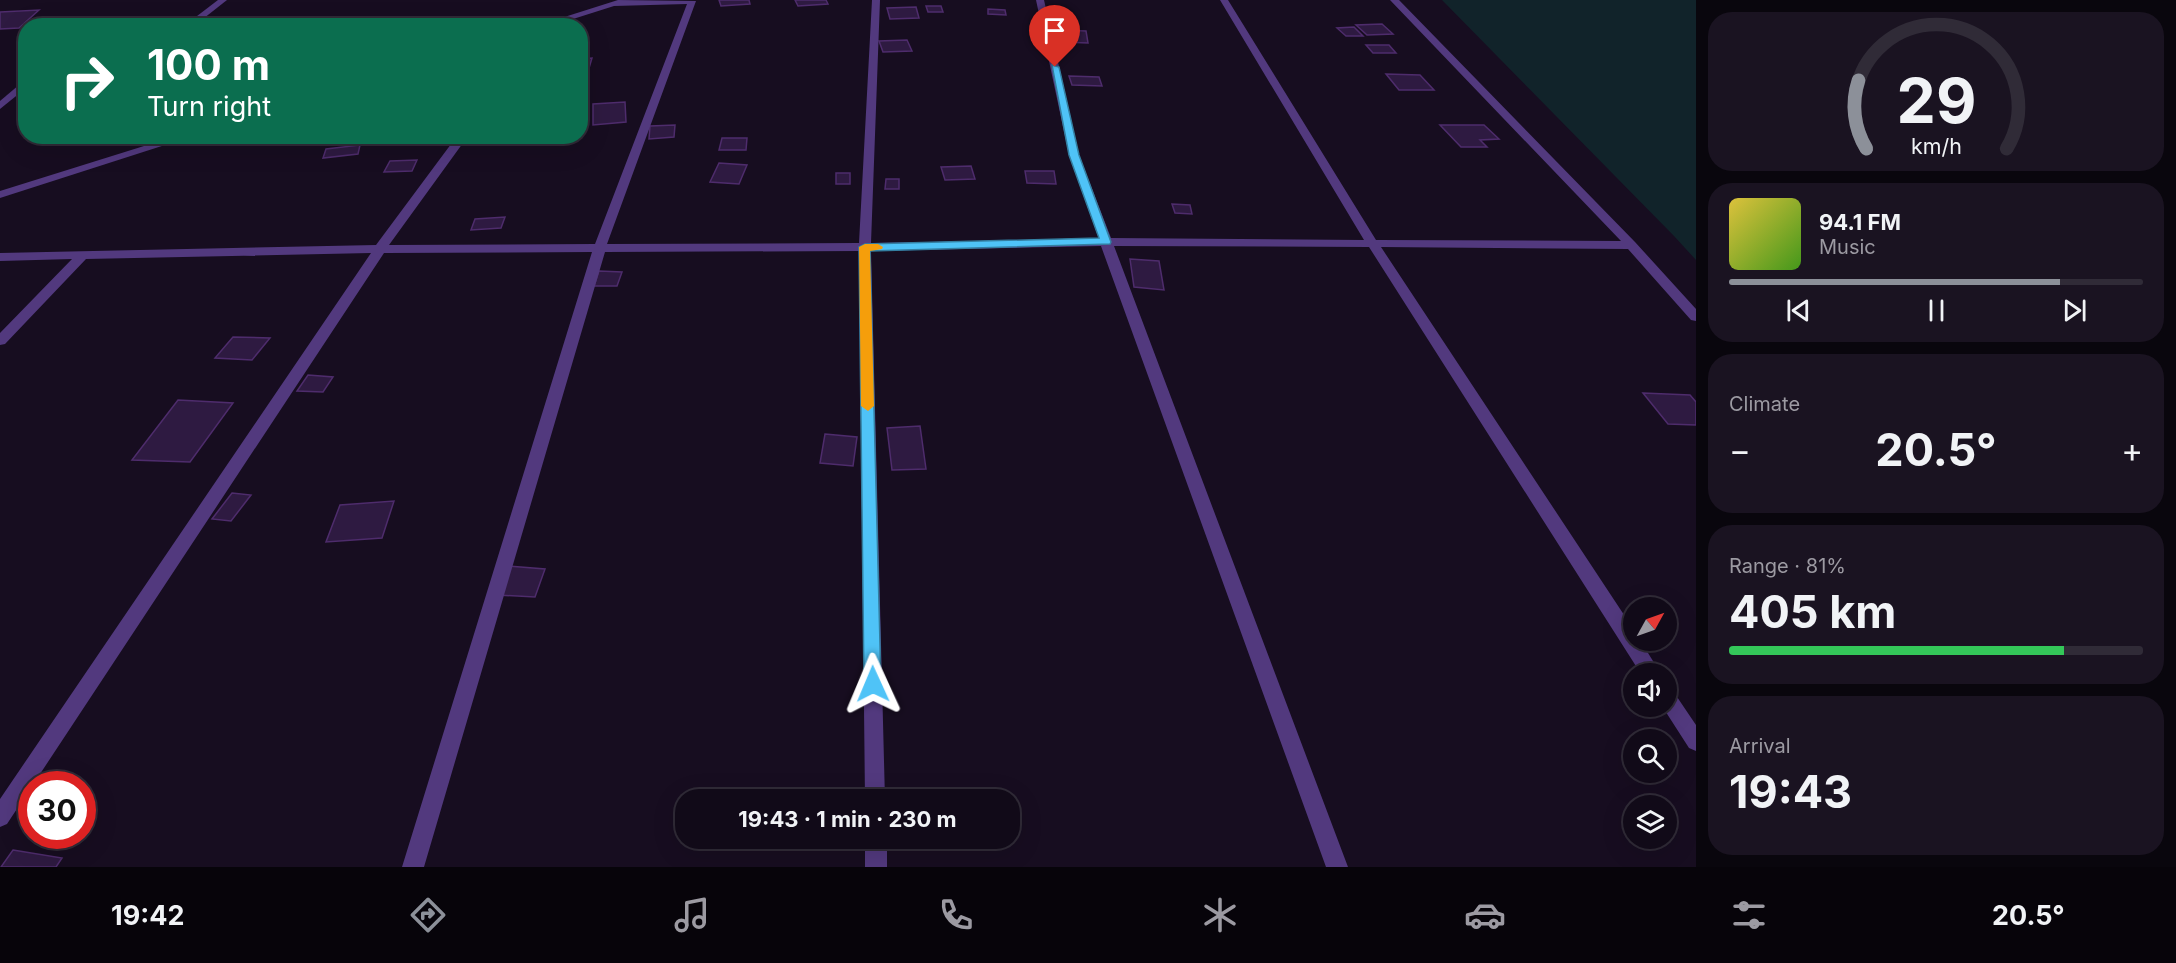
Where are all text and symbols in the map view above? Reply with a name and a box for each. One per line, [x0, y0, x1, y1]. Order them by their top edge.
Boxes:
pin [1029, 5, 1080, 67]
icon: arrive [1038, 14, 1071, 47]
text: 100 m [147, 39, 270, 90]
icon: right [48, 42, 126, 120]
text: 29 [1896, 63, 1976, 138]
text: Turn right [147, 90, 271, 123]
text: km/h [1911, 133, 1961, 159]
text: 94.1 FM [1819, 209, 1901, 235]
text: Music [1819, 235, 1876, 259]
icon: previous [1782, 294, 1815, 327]
icon: pause [1920, 294, 1953, 327]
icon: next [2058, 294, 2091, 327]
text: Climate [1729, 392, 1800, 416]
text: 20.5° [1875, 422, 1997, 477]
text: − [1729, 430, 1751, 470]
text: + [2121, 430, 2143, 470]
text: Range · 81% [1729, 554, 1846, 578]
text: 405 km [1729, 584, 1896, 639]
north arrow [1623, 597, 1677, 651]
map controls [1623, 597, 1677, 849]
position arrow [841, 652, 905, 716]
button: sound [1623, 663, 1677, 717]
button: search [1623, 729, 1677, 783]
text: Arrival [1729, 734, 1791, 758]
text: 19:43 [1729, 764, 1852, 819]
speed limit sign: 30 [18, 771, 96, 849]
button: layers [1623, 795, 1677, 849]
text: 19:43 · 1 min · 230 m [738, 806, 957, 832]
icon: directions [407, 894, 449, 936]
icon: music [671, 894, 713, 936]
icon: phone [935, 894, 977, 936]
icon: climate [1199, 894, 1241, 936]
icon: car [1464, 894, 1506, 936]
icon: filters [1728, 894, 1770, 936]
text: 19:42 [111, 899, 185, 932]
text: 20.5° [1992, 899, 2065, 932]

